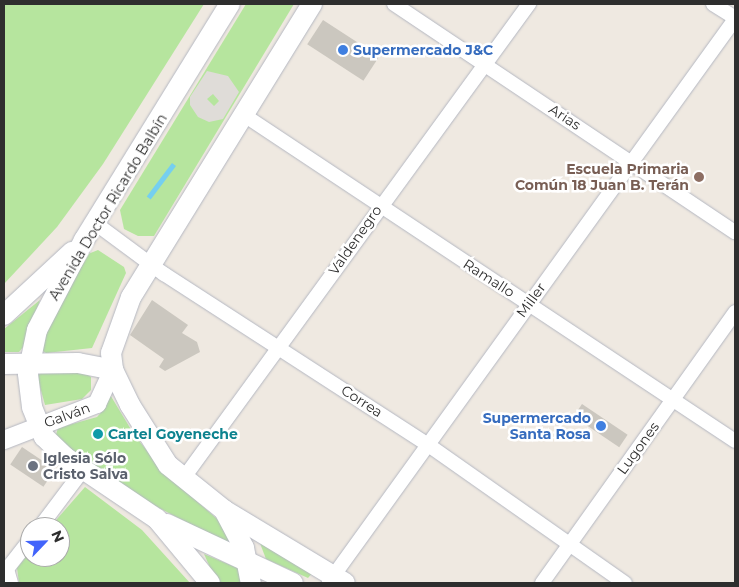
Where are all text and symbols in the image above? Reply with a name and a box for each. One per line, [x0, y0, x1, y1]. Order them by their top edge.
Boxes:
place label: Supermercado J&C [353, 42, 493, 58]
marker: Supermercado J&C [337, 44, 349, 56]
street label: Arias [546, 101, 584, 133]
street label: Avenida Doctor Ricardo Balbín [46, 111, 170, 303]
place label: Escuela Primaria Común 18 Juan B. Terán [515, 161, 689, 193]
marker: Escuela Primaria Común 18 Juan B. Terán [693, 171, 705, 183]
street label: Valdenegro [325, 202, 385, 278]
street label: Ramallo [460, 255, 518, 301]
street label: Miller [513, 279, 549, 321]
street label: Correa [338, 381, 386, 421]
street label: Galván [42, 399, 92, 431]
place label: Supermercado Santa Rosa [483, 410, 591, 442]
street label: Lugones [613, 419, 663, 477]
marker: Supermercado Santa Rosa [595, 420, 607, 432]
place label: Cartel Goyeneche [108, 426, 238, 442]
marker: Cartel Goyeneche [92, 428, 104, 440]
place label: Iglesia Sólo Cristo Salva [43, 450, 128, 482]
marker: Iglesia Sólo Cristo Salva [27, 460, 39, 472]
north arrow [20, 517, 70, 567]
text: N [47, 527, 68, 545]

